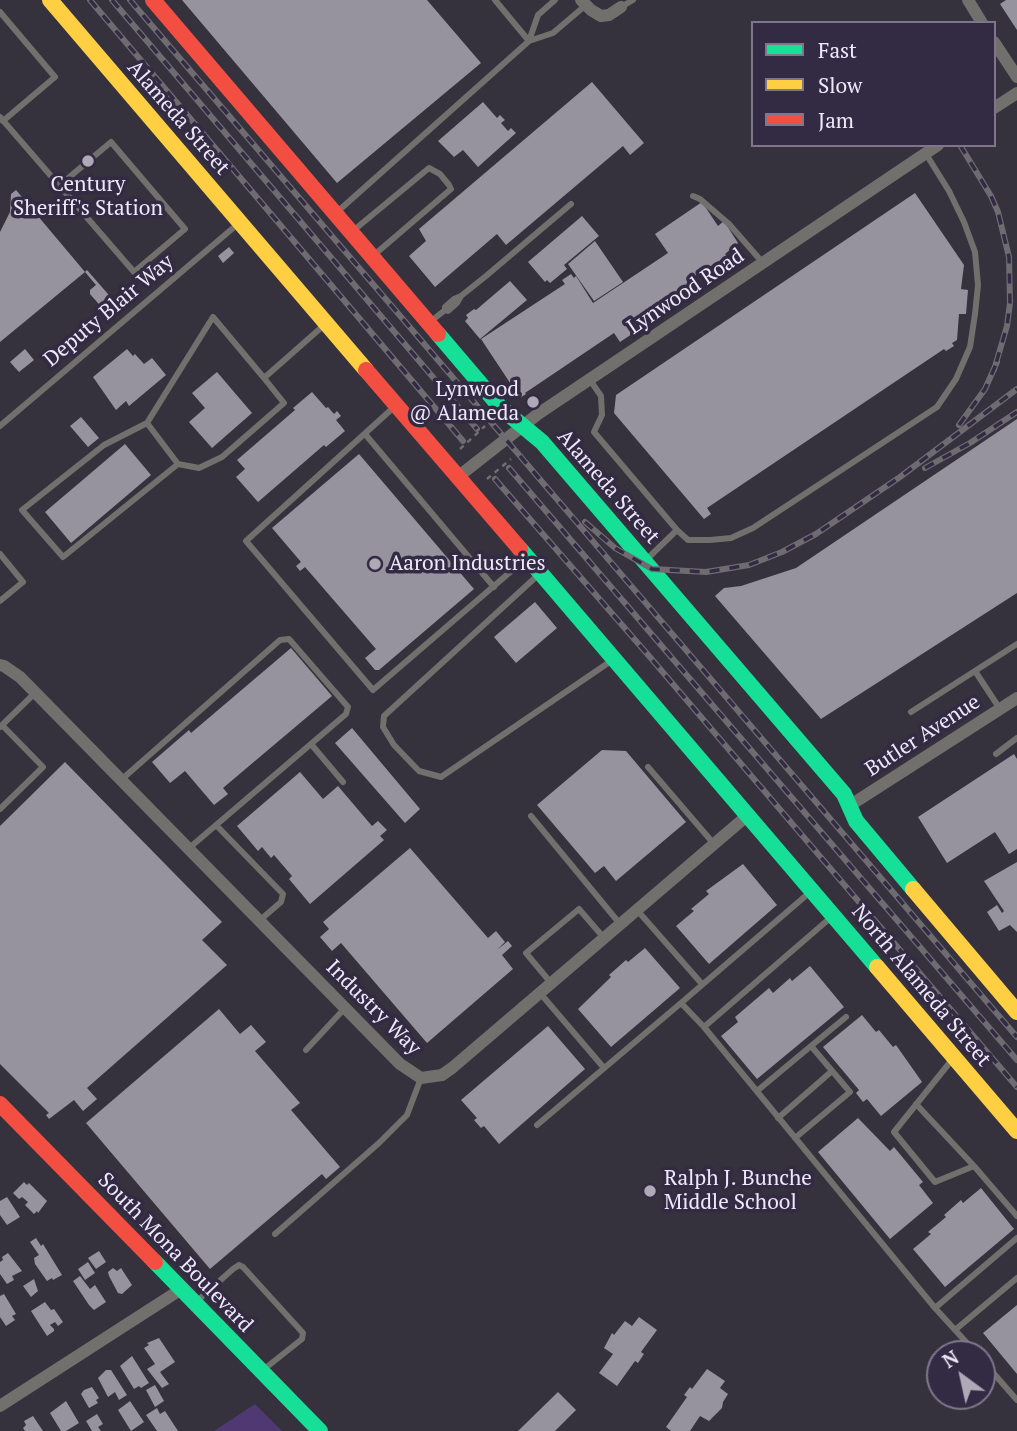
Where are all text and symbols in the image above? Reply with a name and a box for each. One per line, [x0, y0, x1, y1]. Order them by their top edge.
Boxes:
legend [751, 21, 996, 147]
text: Fast [818, 36, 857, 64]
street label: Alameda Street [121, 56, 235, 180]
text: Slow [818, 71, 862, 99]
text: Jam [818, 106, 854, 134]
marker: Century Sheriff's Station [80, 153, 96, 169]
place label: Century Sheriff's Station [13, 172, 163, 222]
street label: Lynwood Road [623, 244, 749, 340]
street label: Deputy Blair Way [39, 249, 179, 373]
place label: Lynwood @ Alameda [409, 377, 519, 427]
marker: Lynwood @ Alameda [525, 394, 541, 410]
street label: Alameda Street [551, 425, 665, 549]
place label: Aaron Industries [389, 551, 546, 577]
marker: Aaron Industries [367, 556, 383, 572]
street label: Butler Avenue [861, 690, 985, 782]
street label: North Alameda Street [846, 900, 996, 1072]
street label: Industry Way [320, 955, 426, 1061]
place label: Ralph J. Bunche Middle School [664, 1166, 812, 1216]
street label: South Mona Boulevard [92, 1168, 258, 1338]
marker: Ralph J. Bunche Middle School [642, 1183, 658, 1199]
north arrow [926, 1340, 996, 1410]
text: N [938, 1344, 963, 1373]

